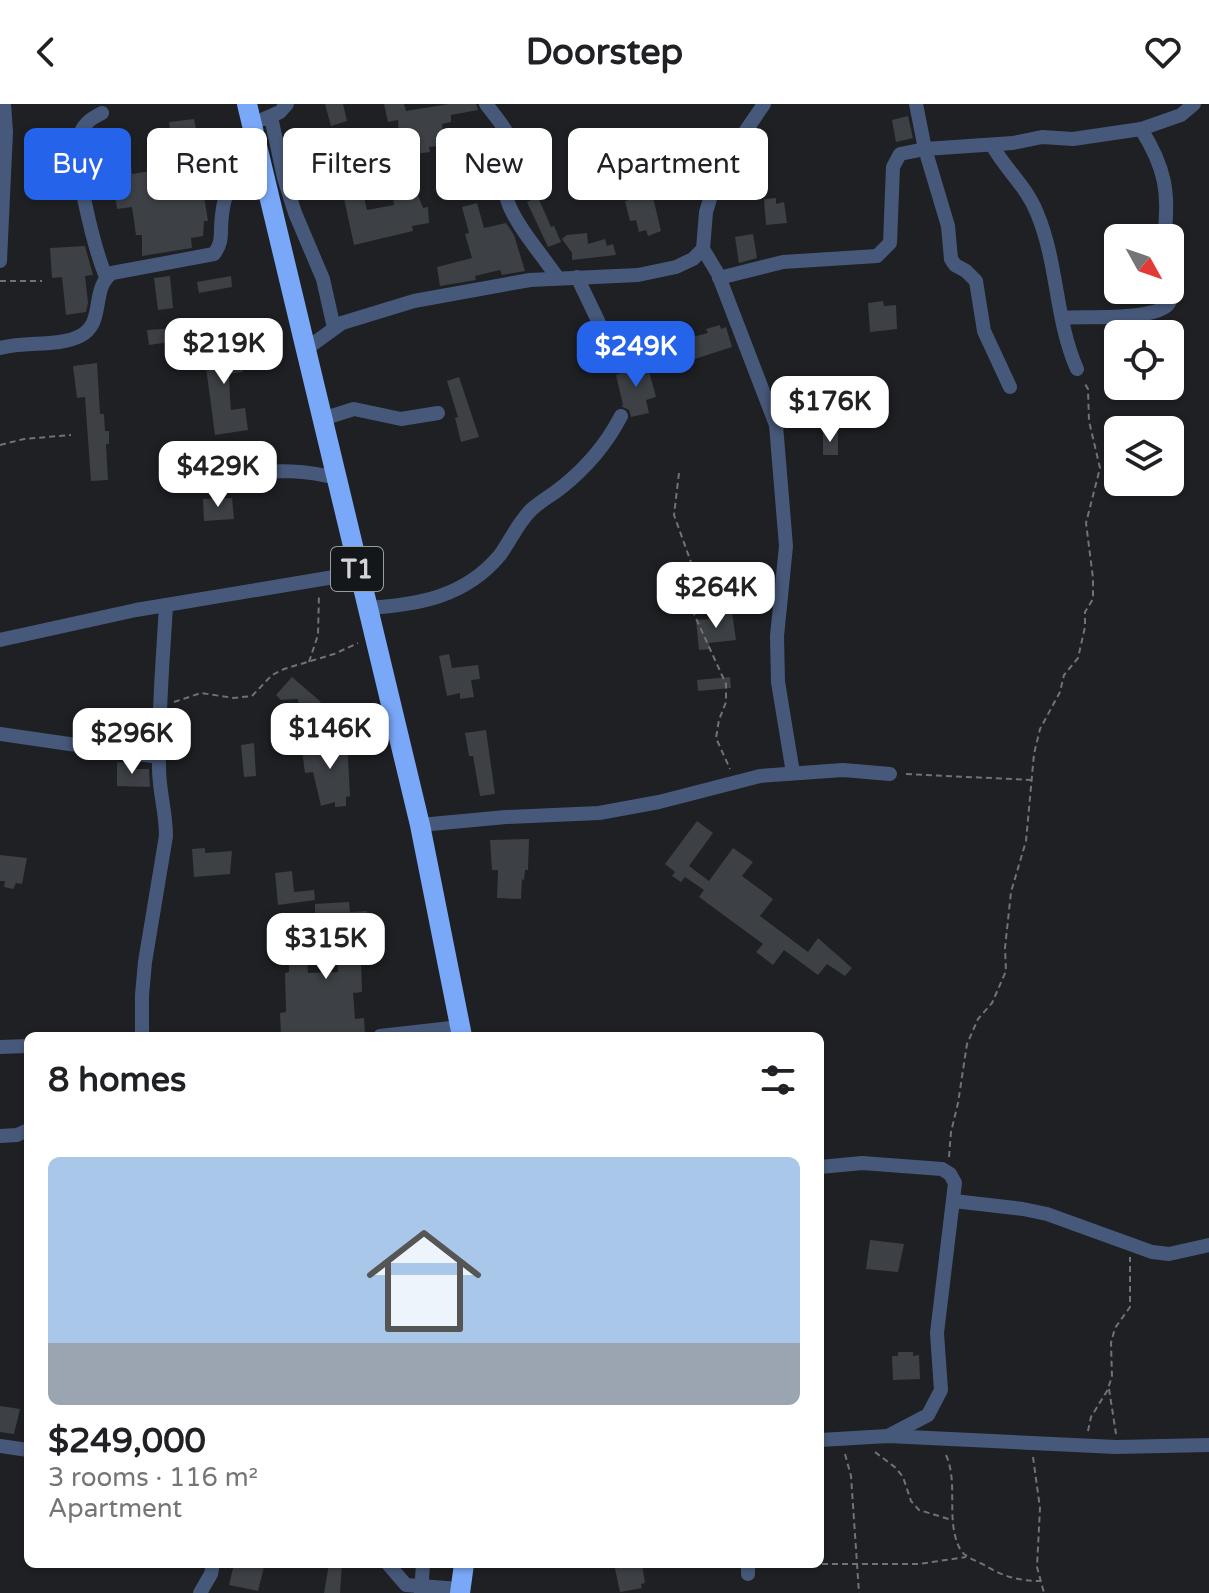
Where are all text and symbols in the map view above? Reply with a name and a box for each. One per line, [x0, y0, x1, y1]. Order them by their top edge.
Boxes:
icon: back [24, 30, 68, 74]
icon: heart [1141, 30, 1185, 74]
text: Doorstep [526, 31, 683, 74]
chip: Buy [24, 128, 131, 200]
chip: Rent [147, 128, 267, 200]
chip: Filters [283, 128, 420, 200]
chip: New [436, 128, 552, 200]
chip: Apartment [568, 128, 768, 200]
north arrow [1104, 224, 1184, 304]
map controls [1104, 224, 1184, 496]
pin: $219K [168, 318, 280, 386]
button: locate [1104, 320, 1184, 400]
pin: $249K [580, 321, 692, 389]
text: $219K [183, 328, 265, 359]
text: $249K [595, 331, 677, 362]
pin: $176K [774, 376, 886, 444]
text: $176K [789, 386, 871, 417]
button: layers [1104, 416, 1184, 496]
pin: $429K [162, 441, 274, 509]
text: $429K [177, 451, 259, 482]
road number: T1 [331, 547, 383, 591]
pin: $264K [660, 562, 772, 630]
text: $264K [675, 572, 757, 603]
pin: $146K [274, 703, 386, 771]
pin: $296K [76, 708, 188, 776]
text: $146K [289, 713, 371, 744]
text: $296K [91, 718, 173, 749]
pin: $315K [270, 913, 382, 981]
text: $315K [285, 923, 367, 954]
icon: filters [756, 1058, 800, 1102]
text: 8 homes [48, 1060, 186, 1101]
icon: home [352, 1209, 496, 1353]
text: $249,000 [48, 1421, 206, 1462]
text: 3 rooms · 116 m² [48, 1462, 258, 1493]
text: Apartment [48, 1493, 182, 1524]

